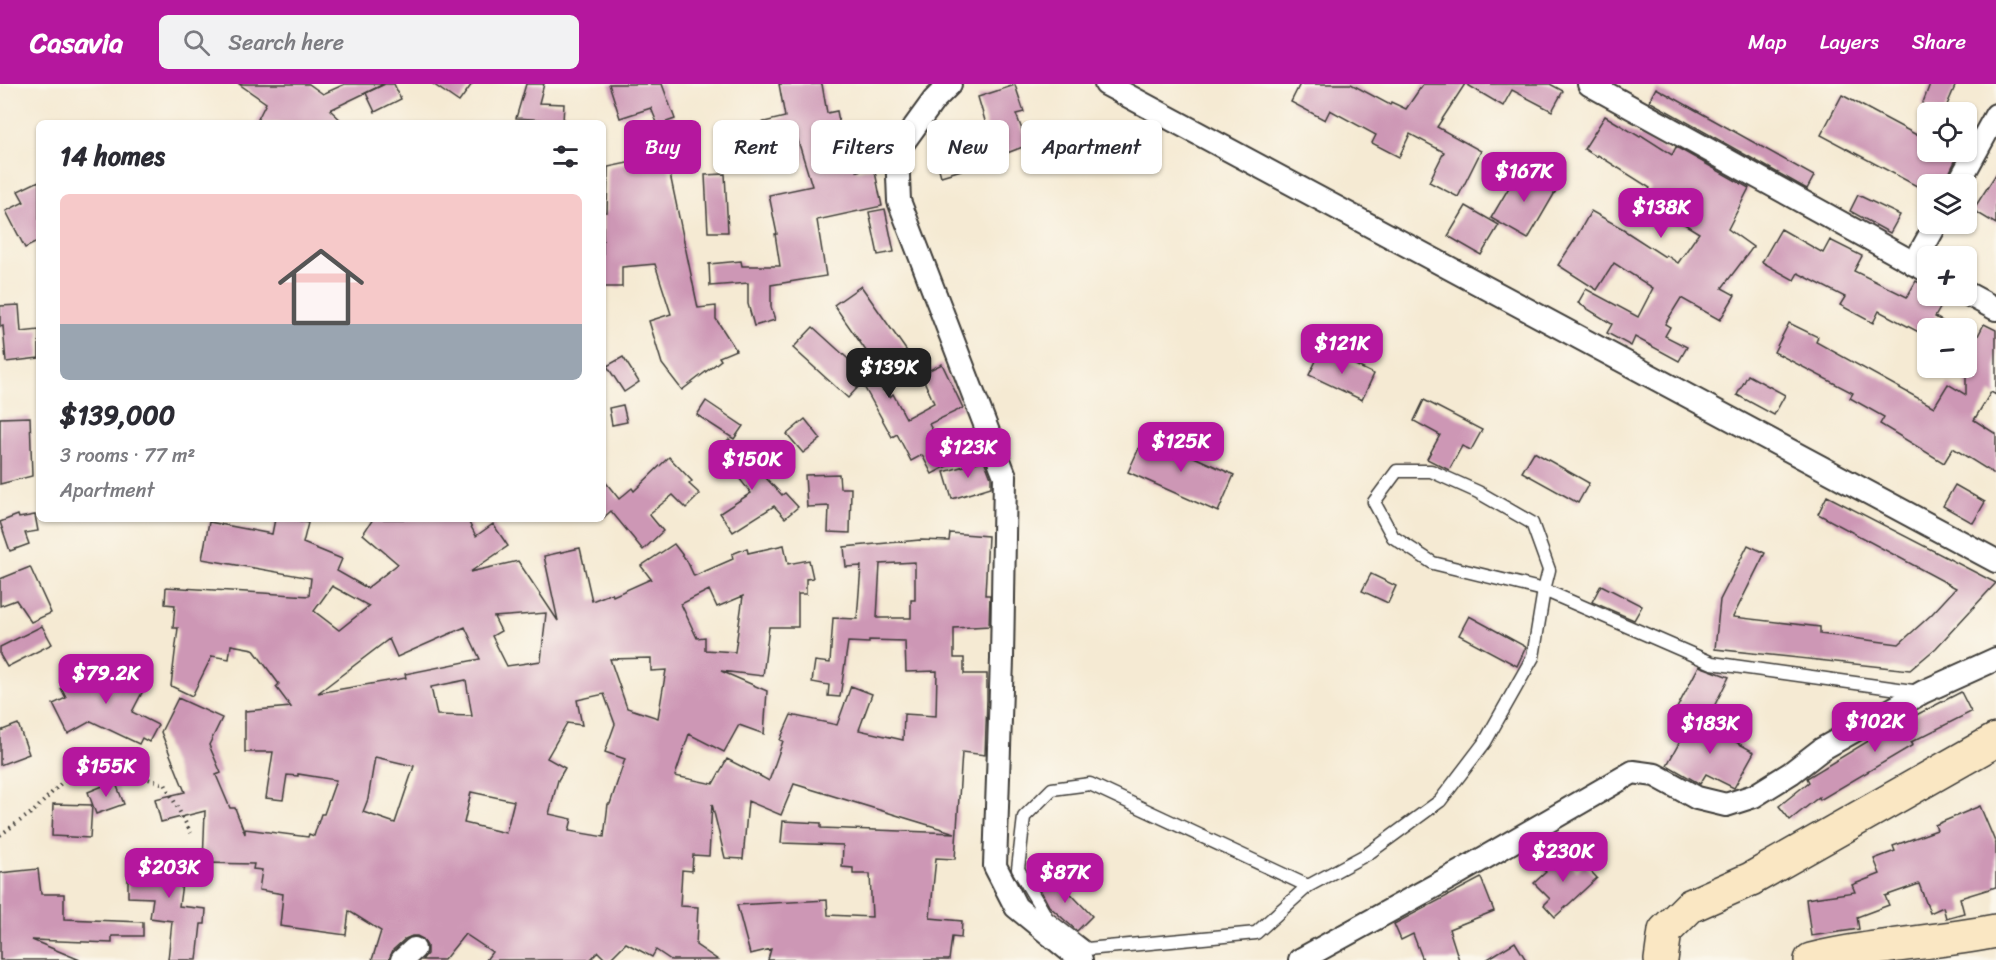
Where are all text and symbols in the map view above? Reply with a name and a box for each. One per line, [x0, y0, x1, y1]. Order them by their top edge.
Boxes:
search box [159, 15, 579, 69]
text: Casavia [30, 18, 123, 67]
text: Search here [228, 23, 344, 62]
text: Map [1748, 23, 1787, 61]
text: Layers [1820, 23, 1879, 61]
text: Share [1912, 23, 1966, 61]
icon: search [180, 26, 213, 59]
map controls [1917, 102, 1977, 378]
button: locate [1917, 102, 1977, 162]
chip: Buy [624, 120, 701, 174]
chip: Rent [713, 120, 799, 174]
chip: Filters [811, 120, 915, 174]
chip: New [927, 120, 1009, 174]
chip: Apartment [1021, 120, 1162, 174]
text: 14 homes [60, 133, 165, 179]
icon: filters [549, 140, 582, 173]
pin: $167K [1482, 152, 1566, 203]
text: $167K [1496, 154, 1552, 189]
button: layers [1917, 174, 1977, 234]
pin: $138K [1619, 188, 1703, 239]
text: $138K [1632, 190, 1690, 225]
icon: home [267, 233, 375, 341]
button: + [1917, 246, 1977, 306]
button: − [1917, 318, 1977, 378]
pin: $121K [1300, 324, 1384, 375]
text: $121K [1315, 326, 1369, 361]
pin: $139K [847, 348, 931, 399]
text: $139K [860, 350, 918, 385]
text: $139,000 [60, 392, 175, 438]
pin: $125K [1139, 422, 1223, 473]
text: $125K [1152, 424, 1210, 459]
pin: $123K [926, 428, 1010, 479]
text: $123K [940, 430, 996, 465]
text: 3 rooms · 77 m² [60, 438, 195, 473]
pin: $150K [710, 440, 794, 491]
text: $150K [722, 442, 782, 477]
text: Apartment [60, 473, 154, 508]
pin: $79.2K [57, 654, 155, 705]
text: $79.2K [73, 656, 139, 691]
pin: $102K [1833, 702, 1917, 753]
pin: $183K [1668, 704, 1752, 755]
text: $102K [1846, 704, 1904, 739]
text: $183K [1681, 706, 1739, 741]
pin: $155K [64, 747, 148, 798]
text: $155K [77, 749, 135, 784]
pin: $230K [1521, 832, 1605, 883]
text: $230K [1533, 834, 1593, 869]
pin: $203K [127, 848, 211, 899]
text: $203K [139, 850, 199, 885]
pin: $87K [1029, 853, 1101, 904]
text: $87K [1040, 855, 1090, 890]

